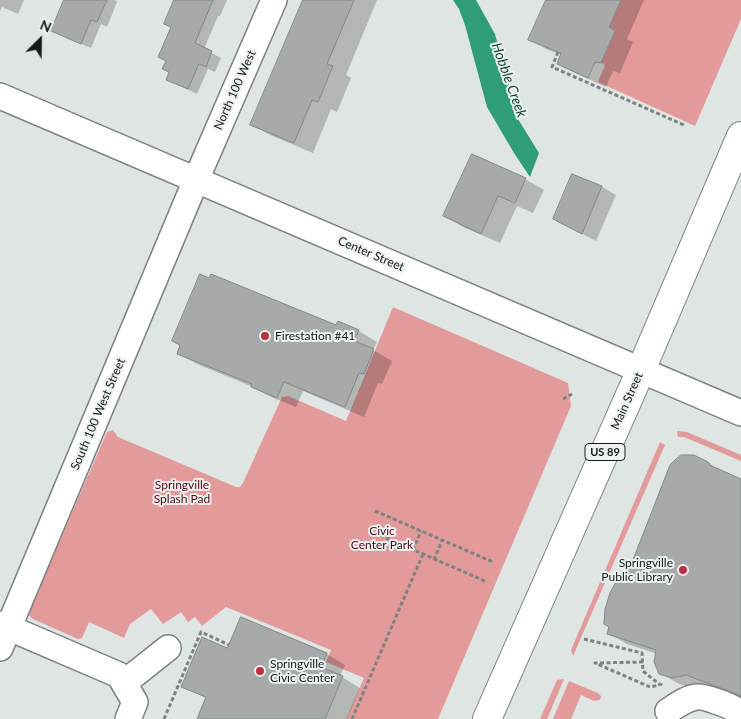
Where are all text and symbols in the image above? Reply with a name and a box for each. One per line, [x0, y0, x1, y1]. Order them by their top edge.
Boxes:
north arrow [15, 15, 65, 65]
text: N [38, 16, 54, 36]
water label: Hobble Creek [488, 40, 530, 120]
street label: North 100 West [211, 48, 259, 132]
street label: Center Street [336, 234, 406, 274]
place label: Firestation #41 [275, 329, 355, 343]
marker: Firestation #41 [259, 330, 271, 342]
street label: South 100 West Street [68, 356, 128, 472]
street label: Main Street [608, 370, 646, 432]
road number: US 89 [585, 444, 625, 461]
park label: Springville Splash Pad [154, 478, 210, 506]
park label: Civic Center Park [351, 524, 413, 552]
place label: Springville Public Library [601, 556, 673, 584]
marker: Springville Public Library [677, 564, 689, 576]
place label: Springville Civic Center [270, 657, 335, 685]
marker: Springville Civic Center [254, 665, 266, 677]

